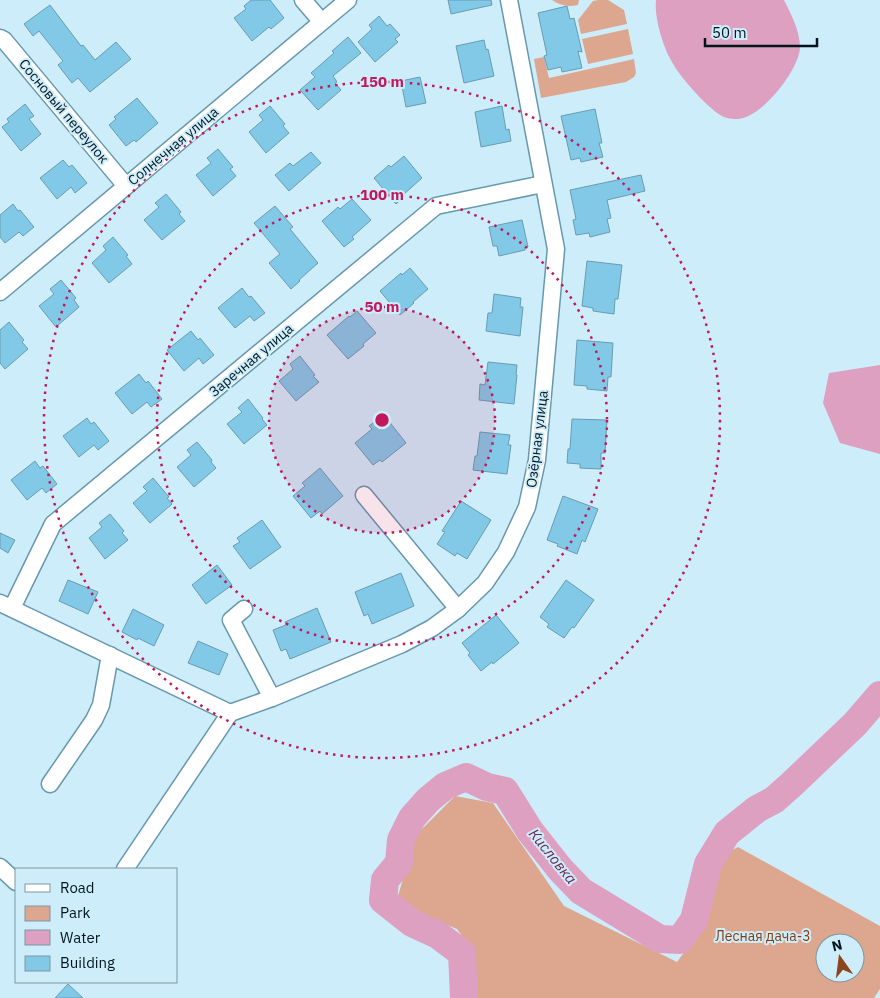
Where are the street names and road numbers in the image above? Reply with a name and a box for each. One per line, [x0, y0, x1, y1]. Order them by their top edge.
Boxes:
street label: Сосновый переулок [15, 55, 113, 167]
street label: Солнечная улица [124, 102, 223, 189]
street label: Заречная улица [205, 319, 297, 400]
street label: Озёрная улица [522, 389, 552, 489]

